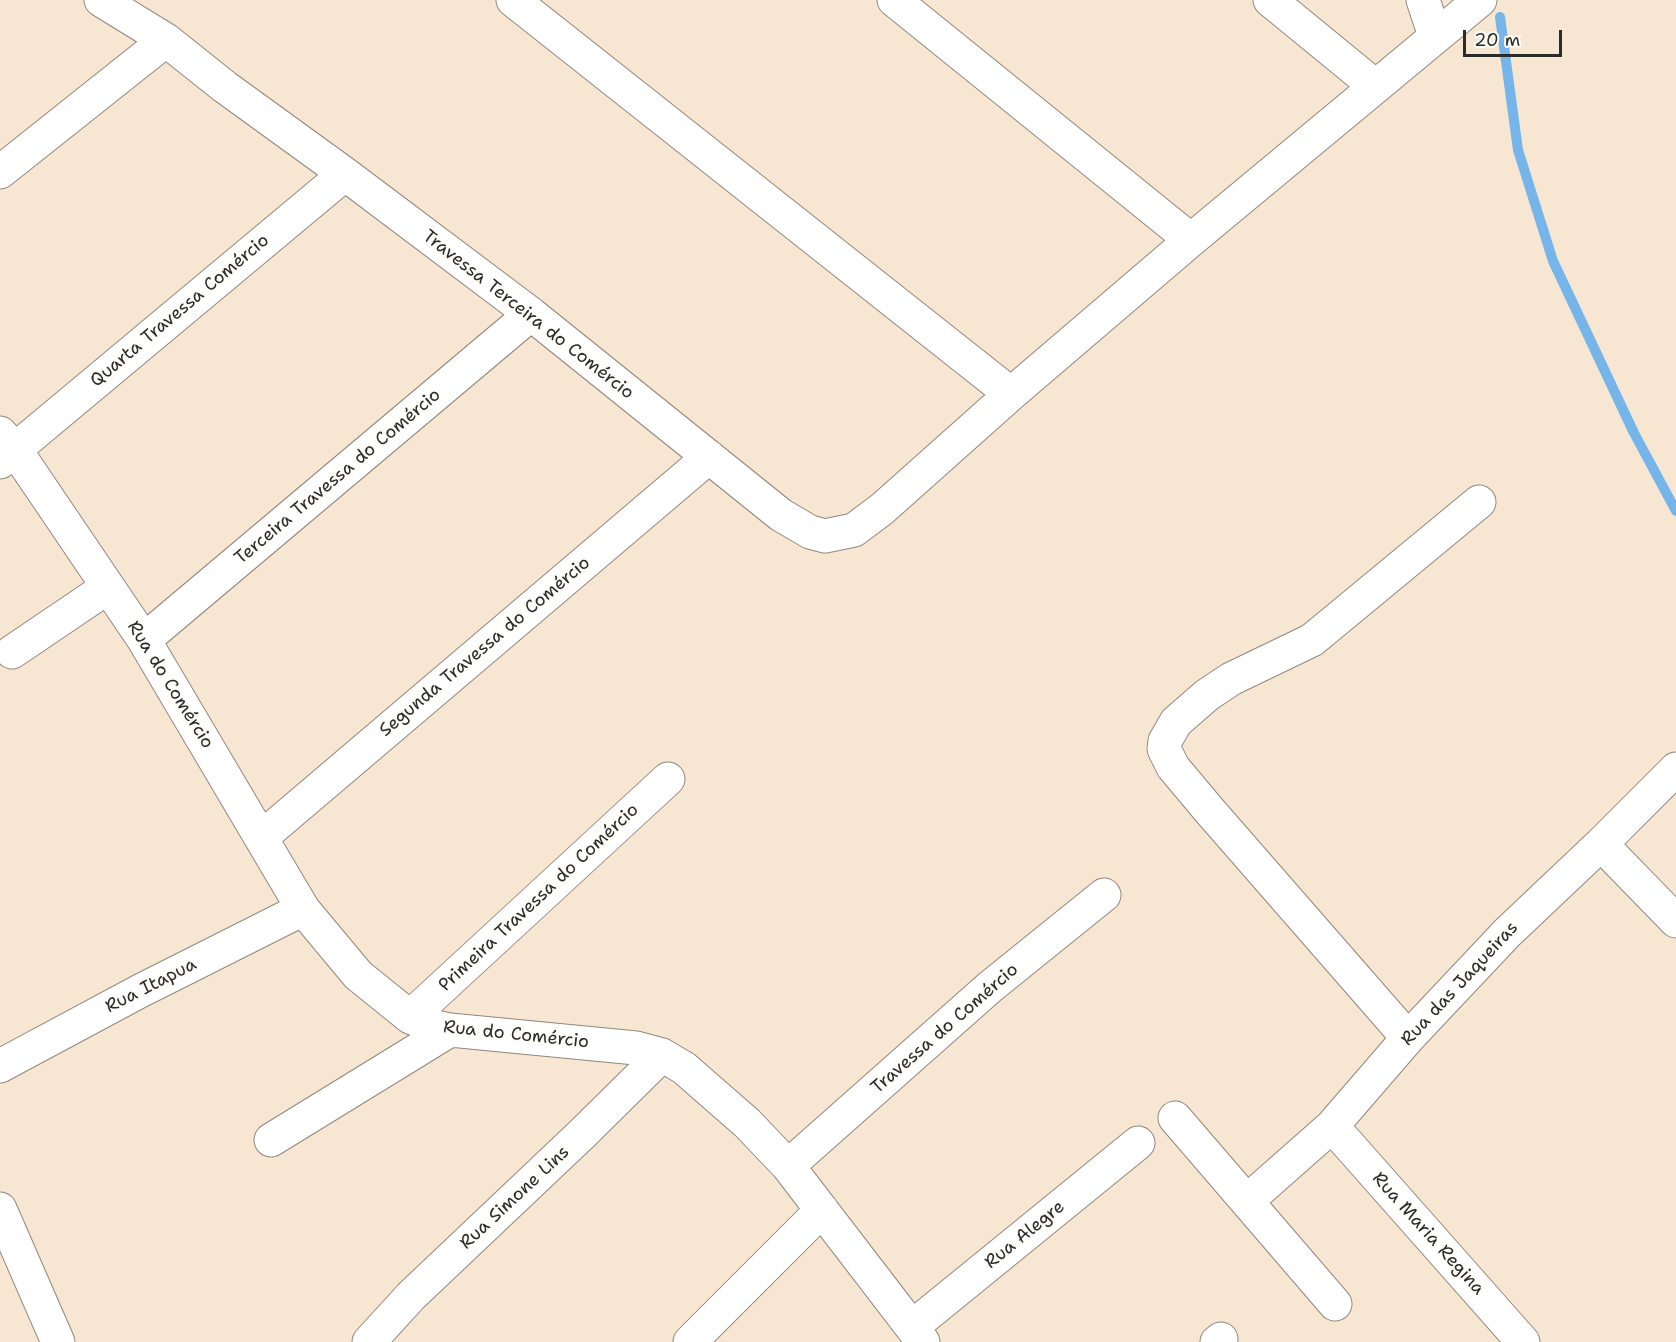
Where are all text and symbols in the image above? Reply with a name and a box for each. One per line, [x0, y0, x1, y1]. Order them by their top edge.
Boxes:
scale bar [1466, 18, 1565, 56]
text: 20 m [1474, 28, 1520, 52]
street label: Travessa Terceira do Comércio [418, 226, 638, 404]
street label: Quarta Travessa Comércio [86, 230, 274, 392]
street label: Terceira Travessa do Comércio [231, 384, 445, 570]
street label: Segunda Travessa do Comércio [375, 552, 595, 742]
street label: Rua do Comércio [122, 617, 218, 753]
street label: Primeira Travessa do Comércio [435, 800, 643, 996]
street label: Rua das Jaqueiras [1397, 917, 1523, 1051]
street label: Rua Itapua [102, 954, 200, 1018]
street label: Travessa do Comércio [867, 959, 1023, 1099]
street label: Rua do Comércio [442, 1017, 590, 1053]
street label: Rua Simone Lins [456, 1142, 574, 1254]
street label: Rua Maria Regina [1367, 1168, 1489, 1300]
street label: Rua Alegre [981, 1196, 1069, 1274]

